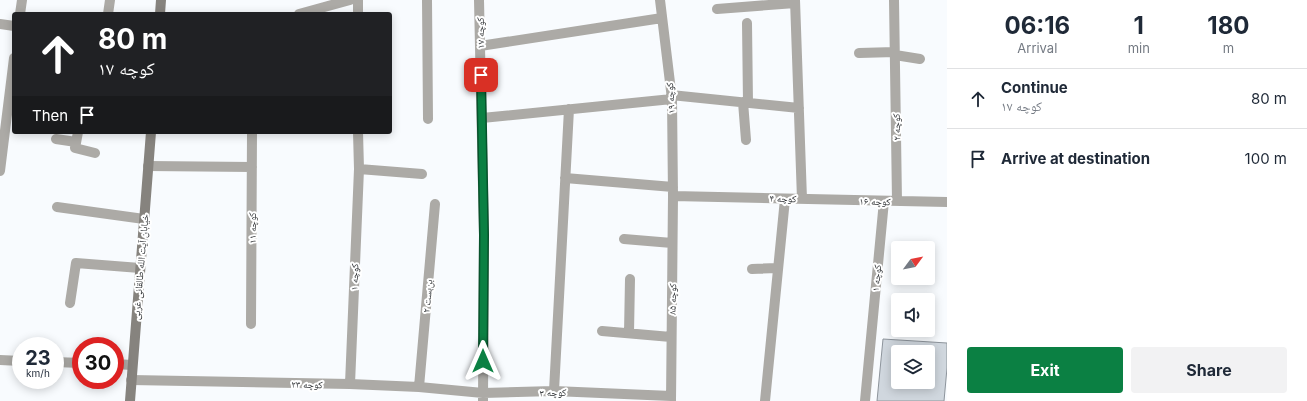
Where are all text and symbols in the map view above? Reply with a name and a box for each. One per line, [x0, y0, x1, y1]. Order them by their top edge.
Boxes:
text: 06:16 [1004, 11, 1070, 40]
text: 1 [1134, 11, 1144, 40]
text: 180 [1207, 11, 1250, 40]
street label: کوچه ۱۷ [474, 17, 487, 49]
text: 80 m [98, 22, 167, 56]
icon: ahead [32, 28, 84, 80]
text: Arrival [1017, 40, 1057, 56]
text: min [1128, 40, 1150, 56]
text: m [1223, 40, 1234, 56]
text: کوچه ۱۷ [98, 58, 155, 79]
pin [464, 58, 498, 92]
icon: arrive [470, 64, 492, 86]
text: Continue [1001, 78, 1068, 97]
street label: کوچه ۱۹ [663, 82, 678, 114]
icon: ahead [967, 88, 989, 110]
text: 80 m [1251, 89, 1287, 108]
text: کوچه ۱۷ [1001, 98, 1042, 114]
icon: arrive [76, 104, 98, 126]
text: Then [32, 106, 68, 125]
street label: کوچه ۲ [890, 113, 903, 141]
icon: arrive [967, 148, 989, 170]
text: Arrive at destination [1001, 149, 1150, 168]
text: 100 m [1245, 149, 1287, 168]
street label: کوچه ۴ [769, 192, 797, 205]
street label: کوچه ۱۶ [859, 195, 891, 208]
street label: کوچه ۱۱ [246, 212, 259, 244]
street label: خیابان آیت الله طالقانی غربی [129, 213, 152, 321]
north arrow [891, 241, 935, 285]
map controls [891, 241, 935, 389]
street label: کوچه ۱ [348, 263, 361, 291]
street label: کوچه ۱ [869, 264, 884, 292]
street label: بن‌بست ۲ [420, 279, 435, 313]
street label: کوچه ۸۵ [666, 283, 679, 315]
button: sound [891, 293, 935, 337]
speed limit sign: 30 [72, 337, 124, 389]
position arrow [462, 340, 504, 382]
button: layers [891, 345, 935, 389]
text: 23 [25, 346, 51, 370]
button: Exit [967, 347, 1123, 393]
button: Share [1131, 347, 1287, 393]
text: km/h [26, 367, 50, 379]
street label: کوچه ۲۳ [291, 378, 323, 391]
street label: کوچه ۳ [539, 386, 567, 399]

